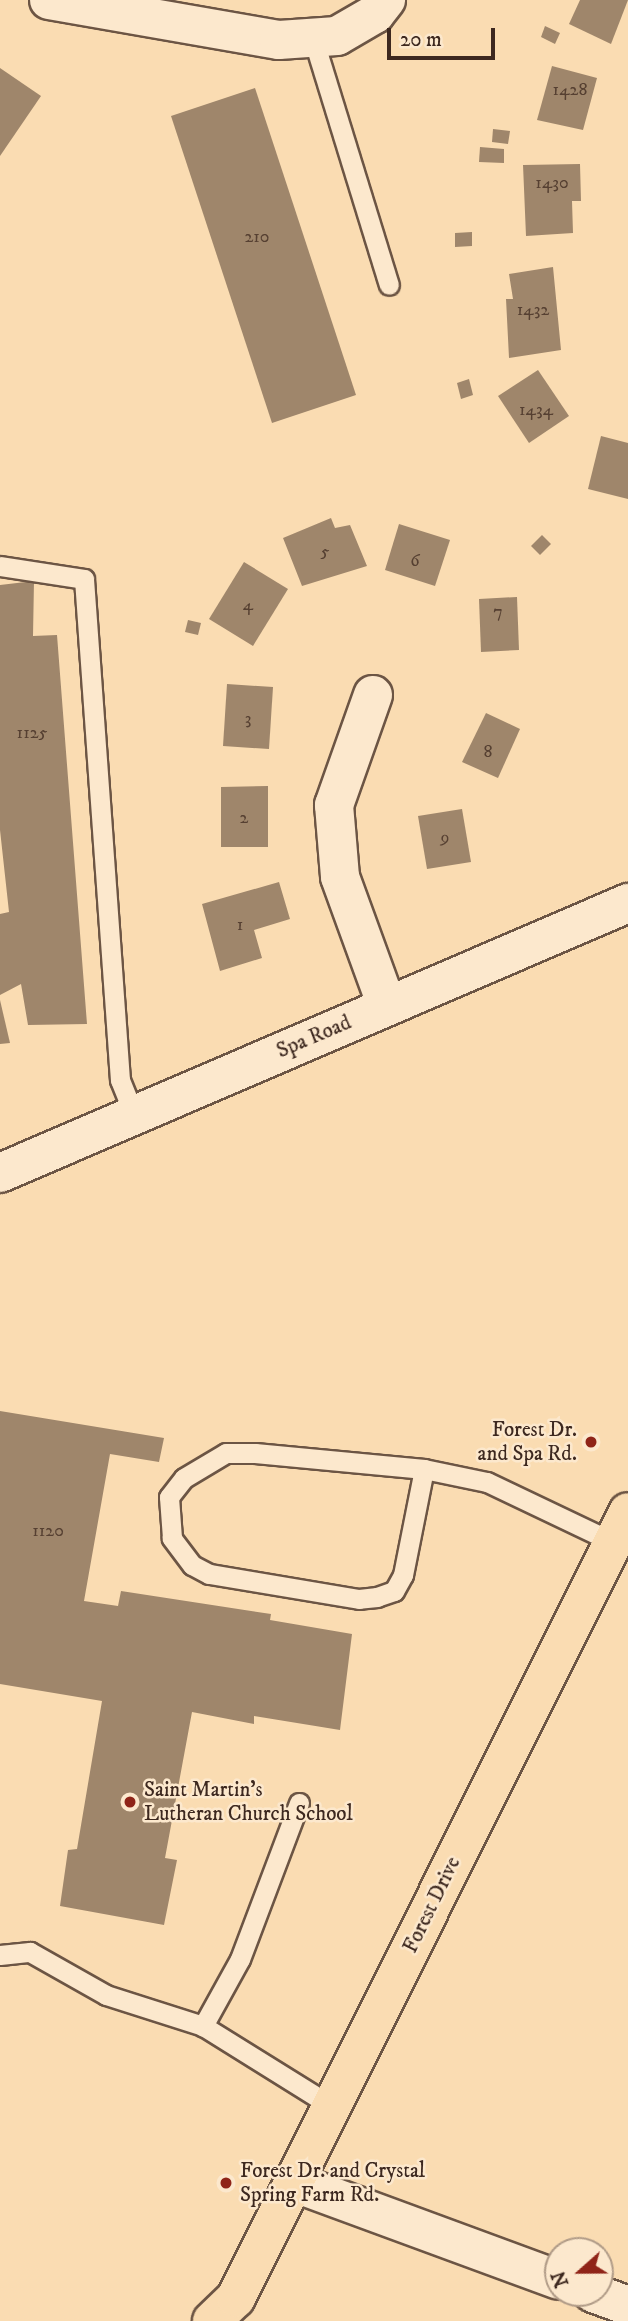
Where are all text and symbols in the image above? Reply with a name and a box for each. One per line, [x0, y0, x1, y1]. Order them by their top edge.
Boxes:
scale bar [390, 14, 498, 58]
text: 20 m [400, 27, 442, 53]
house number: 1428 [553, 79, 587, 101]
house number: 1430 [535, 172, 569, 194]
house number: 210 [244, 226, 270, 248]
house number: 1432 [517, 299, 549, 321]
house number: 1434 [519, 399, 553, 421]
house number: 5 [321, 541, 329, 563]
house number: 6 [410, 550, 420, 572]
house number: 4 [243, 594, 253, 616]
house number: 7 [493, 601, 503, 623]
house number: 3 [245, 708, 251, 730]
house number: 1125 [17, 722, 47, 744]
house number: 8 [483, 741, 493, 763]
house number: 2 [240, 807, 248, 829]
house number: 9 [441, 827, 449, 849]
house number: 1 [237, 914, 243, 936]
street label: Spa Road [273, 1010, 355, 1064]
place label: Forest Dr. and Spa Rd. [478, 1417, 577, 1467]
marker: Forest Dr. and Spa Rd. [583, 1434, 599, 1450]
house number: 1120 [32, 1520, 64, 1542]
place label: Saint Martin's Lutheran Church School [144, 1777, 353, 1827]
marker: Saint Martin's Lutheran Church School [122, 1794, 138, 1810]
street label: Forest Drive [398, 1853, 466, 1957]
place label: Forest Dr. and Crystal Spring Farm Rd. [240, 2158, 425, 2208]
marker: Forest Dr. and Crystal Spring Farm Rd. [218, 2175, 234, 2191]
north arrow [544, 2237, 614, 2307]
text: N [547, 2268, 574, 2290]

